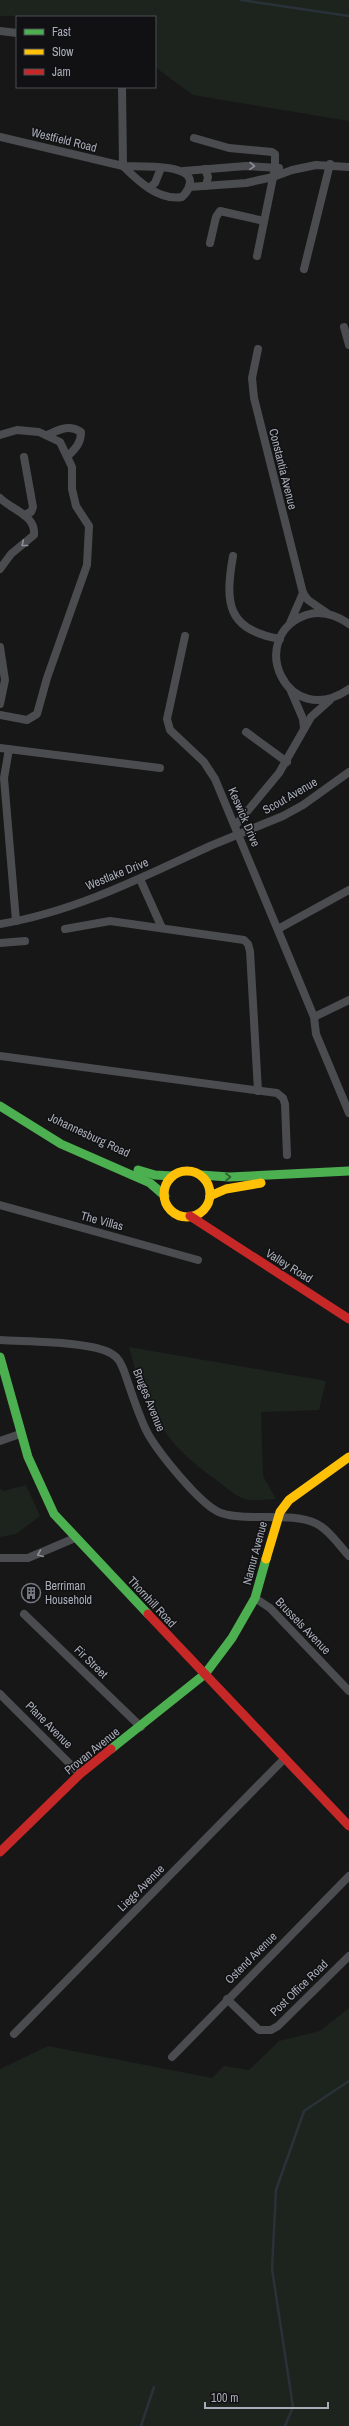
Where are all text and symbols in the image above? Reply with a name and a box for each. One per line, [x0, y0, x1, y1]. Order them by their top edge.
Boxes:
legend [16, 16, 156, 88]
text: Fast [52, 24, 71, 40]
text: Slow [52, 44, 74, 60]
text: Jam [52, 64, 71, 80]
street label: Westfield Road [30, 124, 98, 156]
one-way arrow [249, 162, 255, 170]
street label: Constantia Avenue [265, 427, 301, 511]
one-way arrow [21, 539, 28, 546]
street label: Scout Avenue [260, 774, 320, 818]
street label: Keswick Drive [224, 785, 264, 849]
street label: Westlake Drive [83, 854, 151, 894]
street label: Johannesburg Road [45, 1109, 133, 1161]
one-way arrow [225, 1173, 231, 1181]
street label: The Villas [79, 1208, 125, 1234]
street label: Valley Road [263, 1245, 315, 1287]
street label: Bruges Avenue [129, 1366, 169, 1434]
street label: Namur Avenue [239, 1520, 271, 1586]
one-way arrow [36, 1550, 43, 1558]
street label: Thornhill Road [124, 1573, 180, 1631]
place label: Berriman Household [45, 1578, 92, 1608]
building icon: Berriman Household [20, 1582, 42, 1604]
street label: Brussels Avenue [272, 1594, 334, 1658]
street label: Fir Street [71, 1642, 111, 1682]
street label: Plane Avenue [22, 1698, 76, 1752]
street label: Provan Avenue [61, 1724, 123, 1778]
street label: Liege Avenue [114, 1861, 168, 1915]
street label: Ostend Avenue [222, 1929, 280, 1987]
street label: Post Office Road [267, 1956, 331, 2020]
scale bar [205, 2384, 328, 2410]
text: 100 m [211, 2390, 238, 2406]

